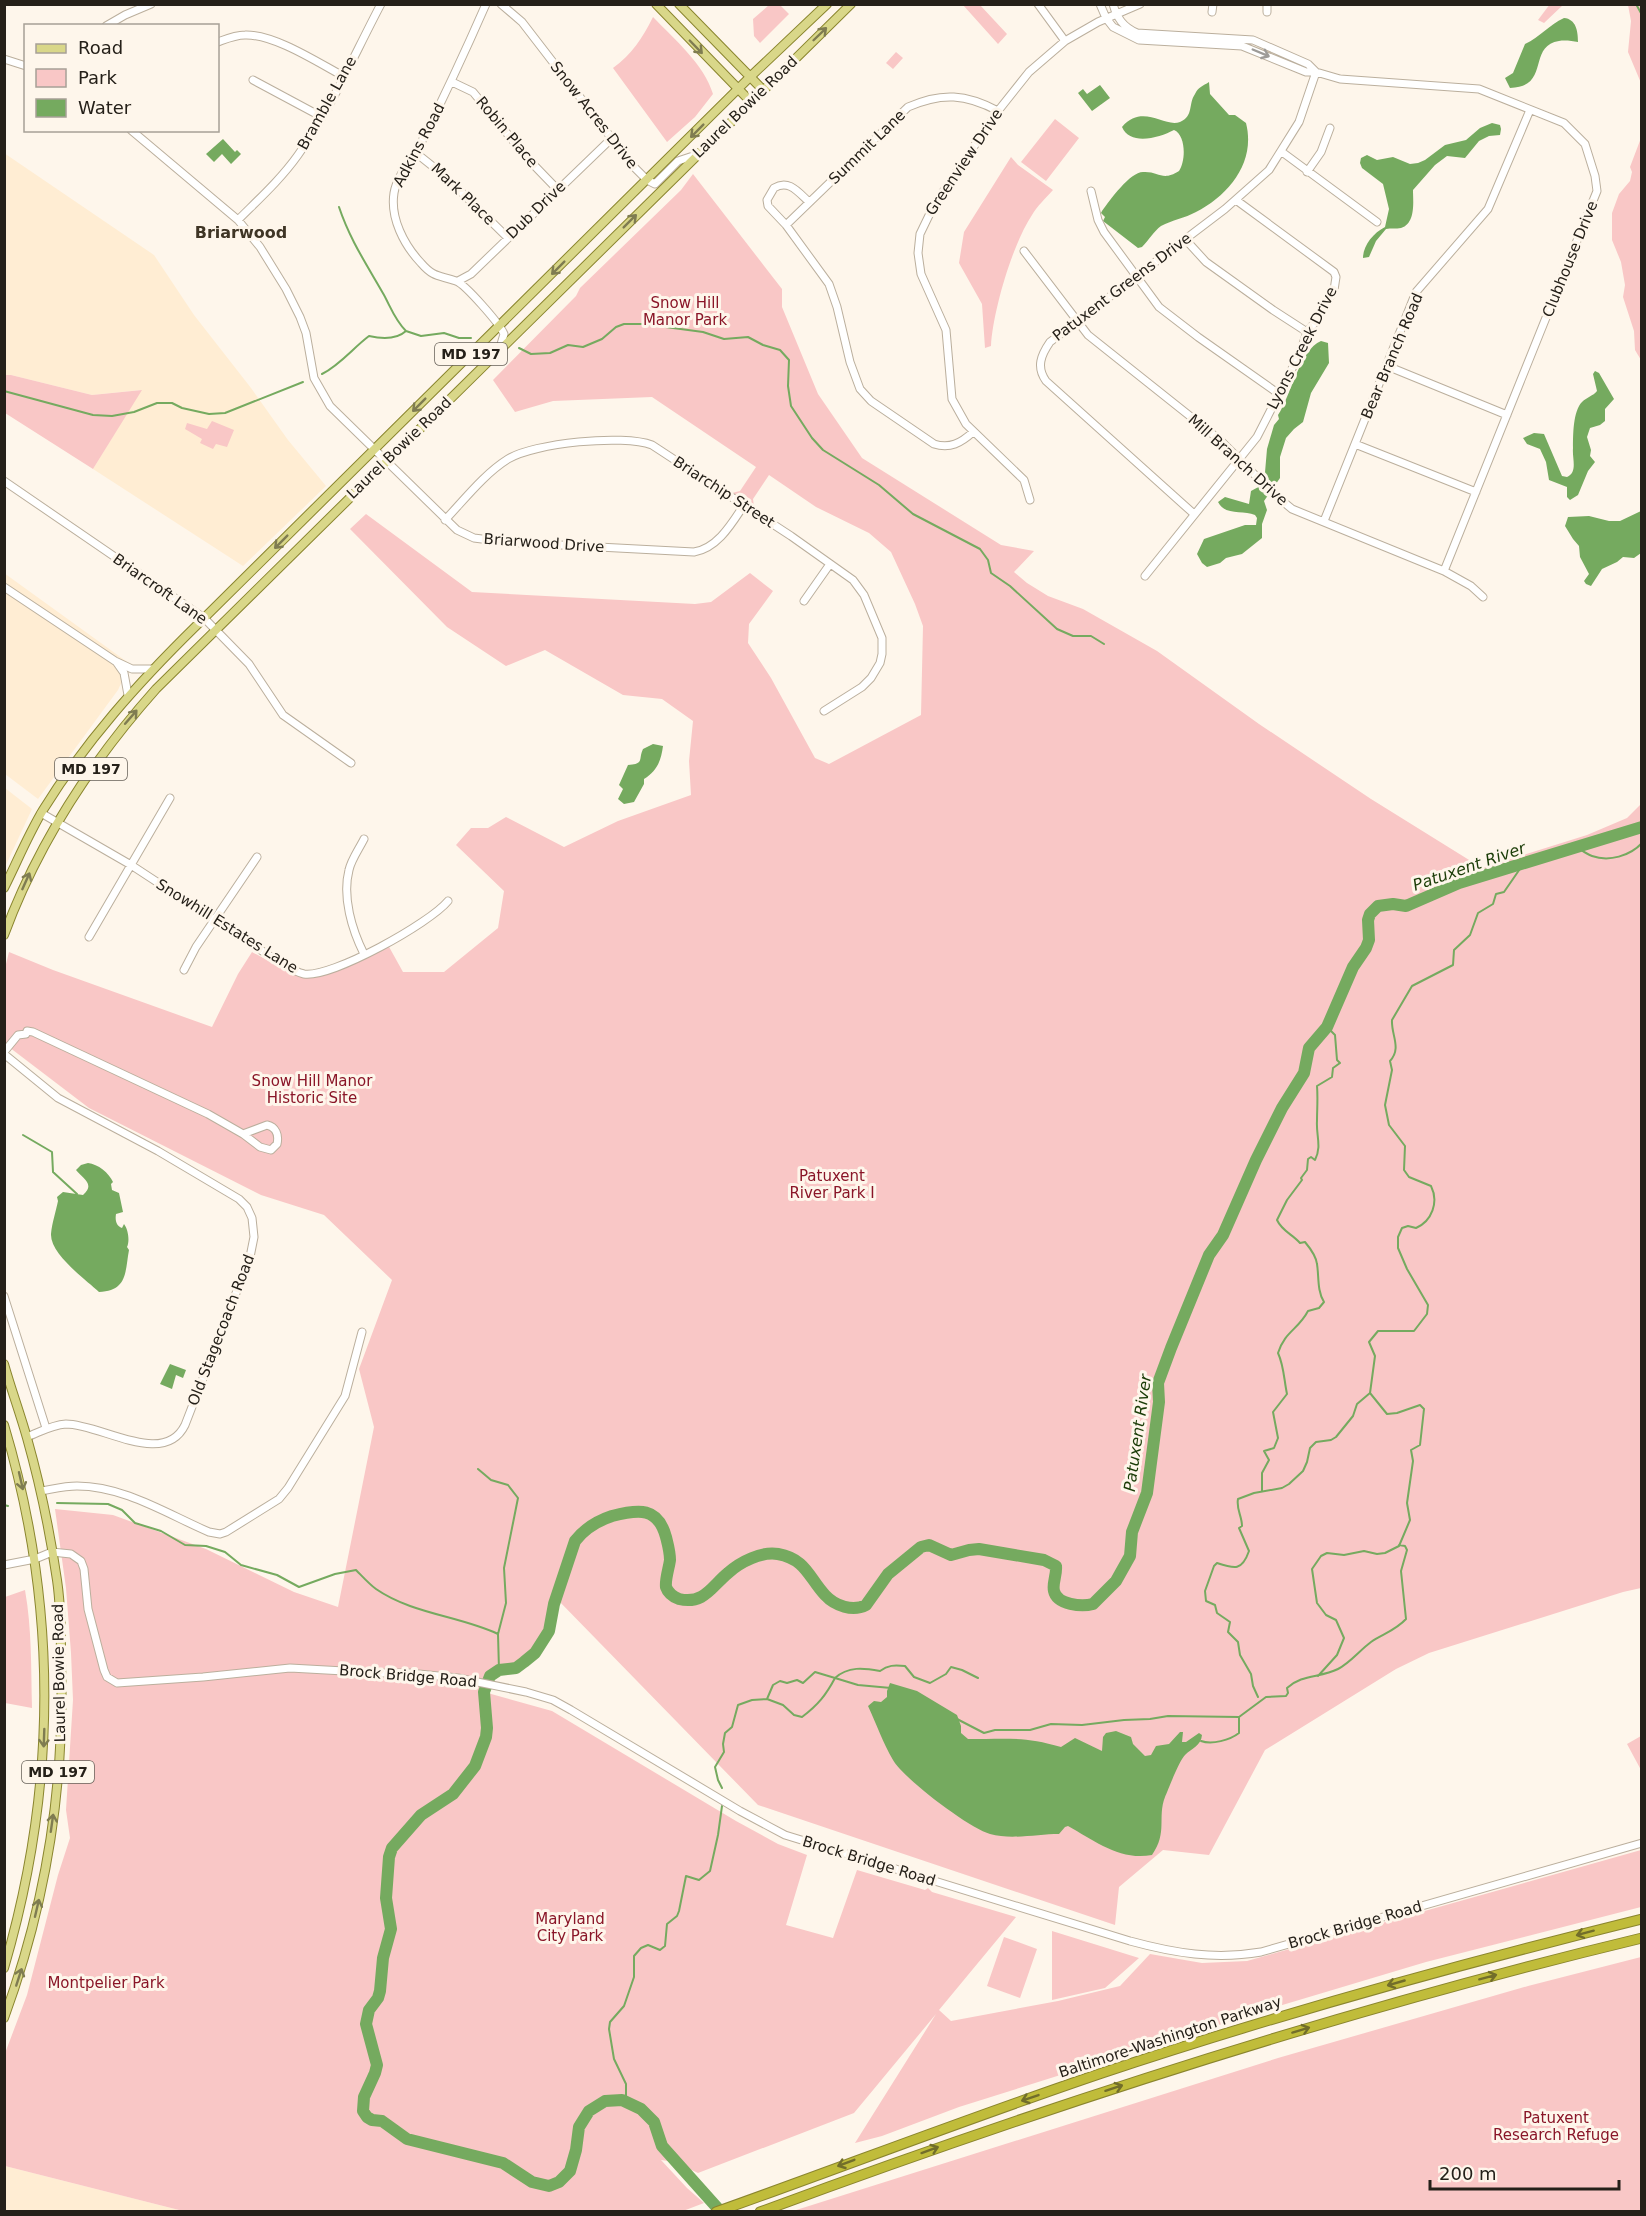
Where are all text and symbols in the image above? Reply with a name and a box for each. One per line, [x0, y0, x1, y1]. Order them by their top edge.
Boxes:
legend [24, 24, 219, 132]
one-way arrow [812, 27, 827, 41]
text: Road [78, 37, 123, 58]
one-way arrow [689, 39, 704, 54]
one-way arrow [1251, 48, 1270, 59]
street label: Laurel Bowie Road [689, 52, 801, 162]
street label: Bramble Lane [294, 53, 360, 153]
street label: Snow Acres Drive [547, 58, 641, 172]
text: Park [78, 67, 117, 88]
street label: Robin Place [472, 93, 542, 171]
text: Water [78, 97, 132, 118]
street label: Adkins Road [389, 100, 449, 190]
street label: Greenview Drive [922, 105, 1006, 219]
street label: Summit Lane [825, 106, 909, 188]
one-way arrow [689, 123, 704, 138]
street label: Mark Place [427, 159, 499, 229]
street label: Dub Drive [503, 177, 569, 243]
street label: Clubhouse Drive [1538, 198, 1602, 320]
one-way arrow [622, 214, 637, 229]
district label: Briarwood [195, 223, 287, 242]
street label: Patuxent Greens Drive [1049, 229, 1195, 345]
one-way arrow [550, 260, 565, 275]
street label: Lyons Creek Drive [1263, 284, 1341, 412]
street label: Bear Branch Road [1357, 290, 1427, 422]
park label: Snow Hill Manor Park [643, 294, 727, 329]
road number: MD 197 [435, 343, 507, 365]
street label: Laurel Bowie Road [343, 393, 455, 503]
one-way arrow [412, 398, 427, 412]
street label: Mill Branch Drive [1184, 411, 1292, 509]
street label: Briarchip Street [670, 452, 778, 532]
street label: Briarwood Drive [483, 530, 605, 556]
one-way arrow [273, 535, 288, 549]
street label: Briarcroft Lane [109, 550, 211, 628]
one-way arrow [125, 709, 138, 725]
road number: MD 197 [55, 758, 127, 780]
water label: Patuxent River [1410, 838, 1529, 895]
one-way arrow [22, 872, 33, 890]
street label: Snowhill Estates Lane [153, 875, 301, 977]
park label: Snow Hill Manor Historic Site [252, 1072, 373, 1107]
park label: Patuxent River Park I [789, 1167, 875, 1202]
street label: Old Stagecoach Road [184, 1252, 258, 1408]
water label: Patuxent River [1120, 1372, 1155, 1493]
one-way arrow [15, 1472, 27, 1491]
street label: Laurel Bowie Road [49, 1604, 69, 1742]
street label: Brock Bridge Road [338, 1661, 478, 1691]
one-way arrow [38, 1727, 50, 1747]
road number: MD 197 [22, 1761, 94, 1783]
one-way arrow [47, 1813, 58, 1833]
street label: Brock Bridge Road [800, 1832, 938, 1890]
street label: Brock Bridge Road [1286, 1897, 1424, 1953]
one-way arrow [32, 1899, 44, 1918]
park label: Maryland City Park [535, 1910, 605, 1945]
one-way arrow [1576, 1928, 1595, 1939]
one-way arrow [14, 1968, 25, 1987]
one-way arrow [1478, 1971, 1497, 1982]
park label: Montpelier Park [47, 1974, 165, 1992]
one-way arrow [1387, 1978, 1406, 1990]
street label: Baltimore-Washington Parkway [1056, 1992, 1284, 2082]
one-way arrow [1291, 2024, 1310, 2035]
one-way arrow [1104, 2082, 1123, 2093]
one-way arrow [1021, 2093, 1040, 2104]
park label: Patuxent Research Refuge [1493, 2109, 1619, 2144]
one-way arrow [920, 2143, 938, 2154]
scale bar [1430, 2153, 1619, 2191]
one-way arrow [837, 2158, 856, 2169]
text: 200 m [1439, 2163, 1497, 2184]

